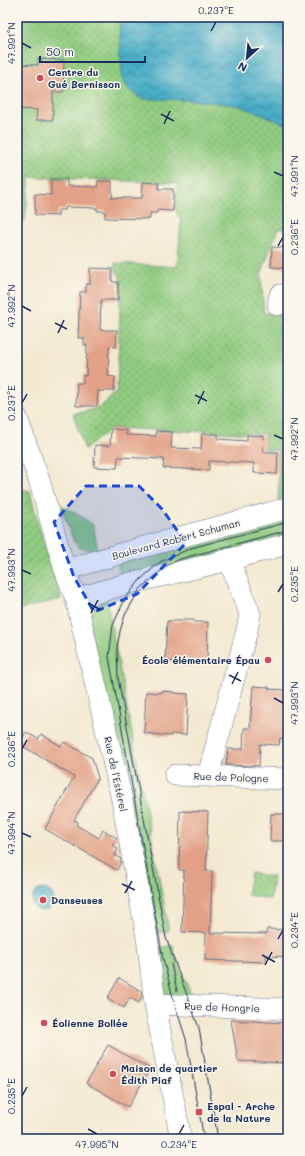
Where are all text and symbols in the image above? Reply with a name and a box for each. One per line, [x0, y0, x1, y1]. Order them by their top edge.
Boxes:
text: 0.237°E [198, 3, 234, 17]
text: 47.991°N [4, 22, 18, 64]
scale bar [40, 38, 145, 64]
north arrow [227, 38, 267, 78]
text: 50 m [46, 43, 74, 59]
text: N [235, 59, 249, 76]
place label: Centre du Gué Bernisson [48, 65, 120, 91]
marker: Centre du Gué Bernisson [35, 73, 45, 83]
text: 47.991°N [287, 155, 301, 197]
text: 0.236°E [287, 219, 301, 255]
text: 47.992°N [4, 284, 18, 328]
text: 0.237°E [4, 385, 18, 421]
text: 47.992°N [287, 417, 301, 461]
street label: Boulevard Robert Schuman [110, 515, 242, 563]
text: 47.993°N [4, 548, 18, 592]
text: 0.235°E [287, 566, 301, 602]
place label: École élémentaire Épau [142, 653, 260, 667]
marker: École élémentaire Épau [263, 655, 273, 665]
text: 47.993°N [287, 681, 301, 725]
text: 0.236°E [4, 731, 18, 767]
street label: Rue de l'Estérel [101, 735, 131, 813]
street label: Rue de Pologne [193, 769, 269, 785]
text: 47.994°N [4, 811, 18, 855]
place label: Danseuses [51, 893, 103, 907]
marker: Danseuses [38, 895, 48, 905]
text: 0.234°E [287, 912, 301, 948]
street label: Rue de Hongrie [184, 999, 260, 1015]
place label: Éolienne Bollée [52, 1016, 128, 1030]
marker: Éolienne Bollée [39, 1018, 49, 1028]
place label: Maison de quartier Édith Piaf [121, 1061, 217, 1087]
marker: Maison de quartier Édith Piaf [108, 1069, 118, 1079]
text: 0.235°E [4, 1078, 18, 1114]
place label: Espal - Arche de la Nature [207, 1099, 275, 1125]
marker: Espal - Arche de la Nature [194, 1107, 204, 1117]
text: 47.995°N [75, 1137, 119, 1151]
text: 0.234°E [161, 1137, 197, 1151]

